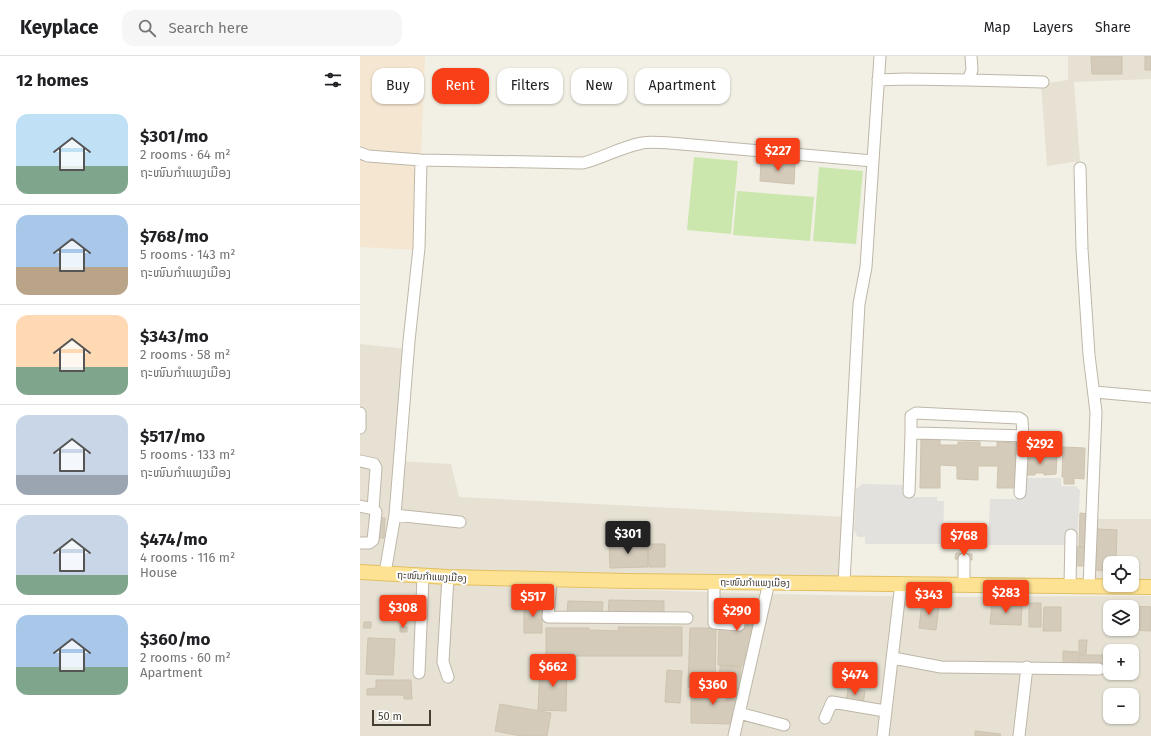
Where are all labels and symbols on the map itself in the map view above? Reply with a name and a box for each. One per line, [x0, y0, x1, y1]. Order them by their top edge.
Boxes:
pin: $227 [754, 138, 802, 172]
pin: $292 [1016, 431, 1064, 465]
pin: $301 [604, 521, 652, 555]
pin: $768 [940, 523, 988, 557]
street label: ຖະໜົນກຳແພງເມືອງ [397, 568, 467, 585]
street label: ຖະໜົນກຳແພງເມືອງ [720, 575, 790, 590]
pin: $283 [982, 580, 1030, 614]
pin: $343 [905, 582, 953, 616]
pin: $517 [509, 584, 557, 618]
pin: $308 [379, 595, 427, 629]
pin: $290 [713, 598, 761, 632]
pin: $662 [529, 654, 577, 688]
pin: $474 [831, 662, 879, 696]
pin: $360 [689, 672, 737, 706]
scale bar [372, 708, 431, 727]

